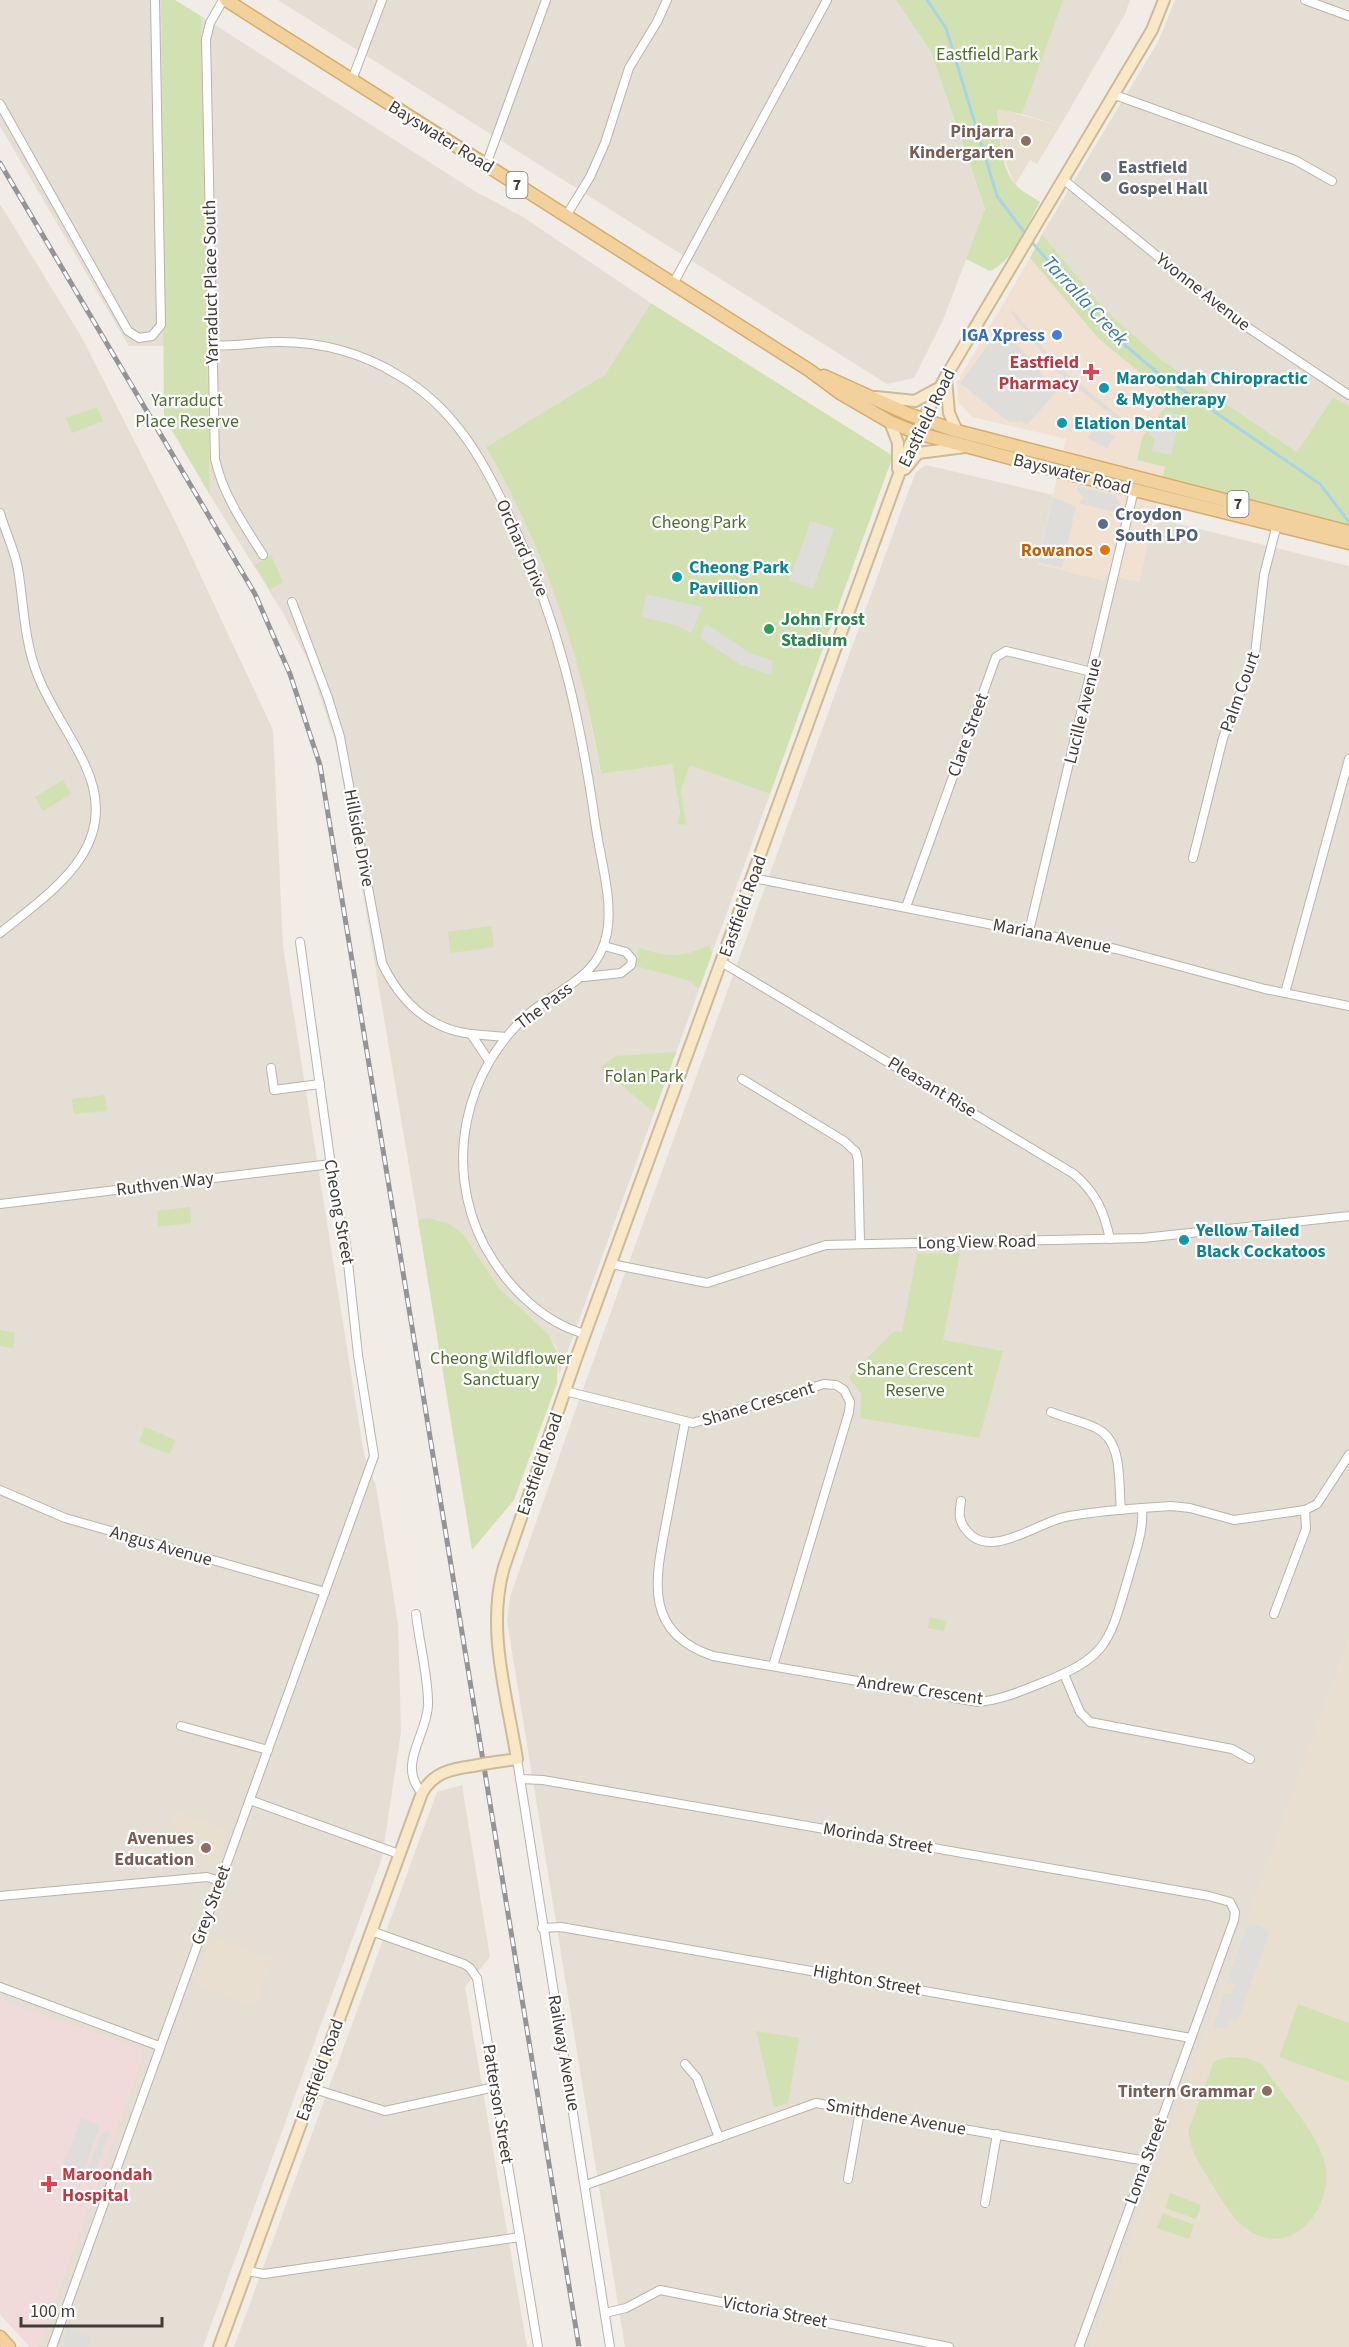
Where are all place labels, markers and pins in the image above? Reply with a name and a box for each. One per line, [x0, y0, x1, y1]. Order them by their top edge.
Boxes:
place label: Pinjarra Kindergarten [909, 119, 1014, 165]
marker: Pinjarra Kindergarten [1019, 134, 1033, 148]
place label: Eastfield Gospel Hall [1118, 155, 1208, 201]
marker: Eastfield Gospel Hall [1099, 170, 1113, 184]
place label: IGA Xpress [962, 323, 1045, 348]
marker: IGA Xpress [1050, 328, 1064, 342]
place label: Eastfield Pharmacy [999, 350, 1080, 396]
marker: Eastfield Pharmacy [1084, 365, 1098, 379]
place label: Maroondah Chiropractic & Myotherapy [1116, 366, 1308, 412]
marker: Maroondah Chiropractic & Myotherapy [1097, 381, 1111, 395]
place label: Elation Dental [1074, 411, 1186, 436]
marker: Elation Dental [1055, 416, 1069, 430]
place label: Croydon South LPO [1115, 502, 1198, 548]
marker: Croydon South LPO [1096, 517, 1110, 531]
place label: Rowanos [1021, 538, 1093, 563]
marker: Rowanos [1098, 543, 1112, 557]
place label: Cheong Park Pavillion [689, 555, 789, 601]
marker: Cheong Park Pavillion [670, 570, 684, 584]
place label: John Frost Stadium [781, 607, 865, 653]
marker: John Frost Stadium [762, 622, 776, 636]
place label: Yellow Tailed Black Cockatoos [1195, 1218, 1326, 1264]
marker: Yellow Tailed Black Cockatoos [1177, 1233, 1191, 1247]
place label: Avenues Education [114, 1826, 194, 1872]
marker: Avenues Education [199, 1841, 213, 1855]
place label: Tintern Grammar [1118, 2079, 1256, 2104]
marker: Tintern Grammar [1260, 2084, 1274, 2098]
place label: Maroondah Hospital [62, 2162, 153, 2208]
marker: Maroondah Hospital [40, 2175, 58, 2193]

